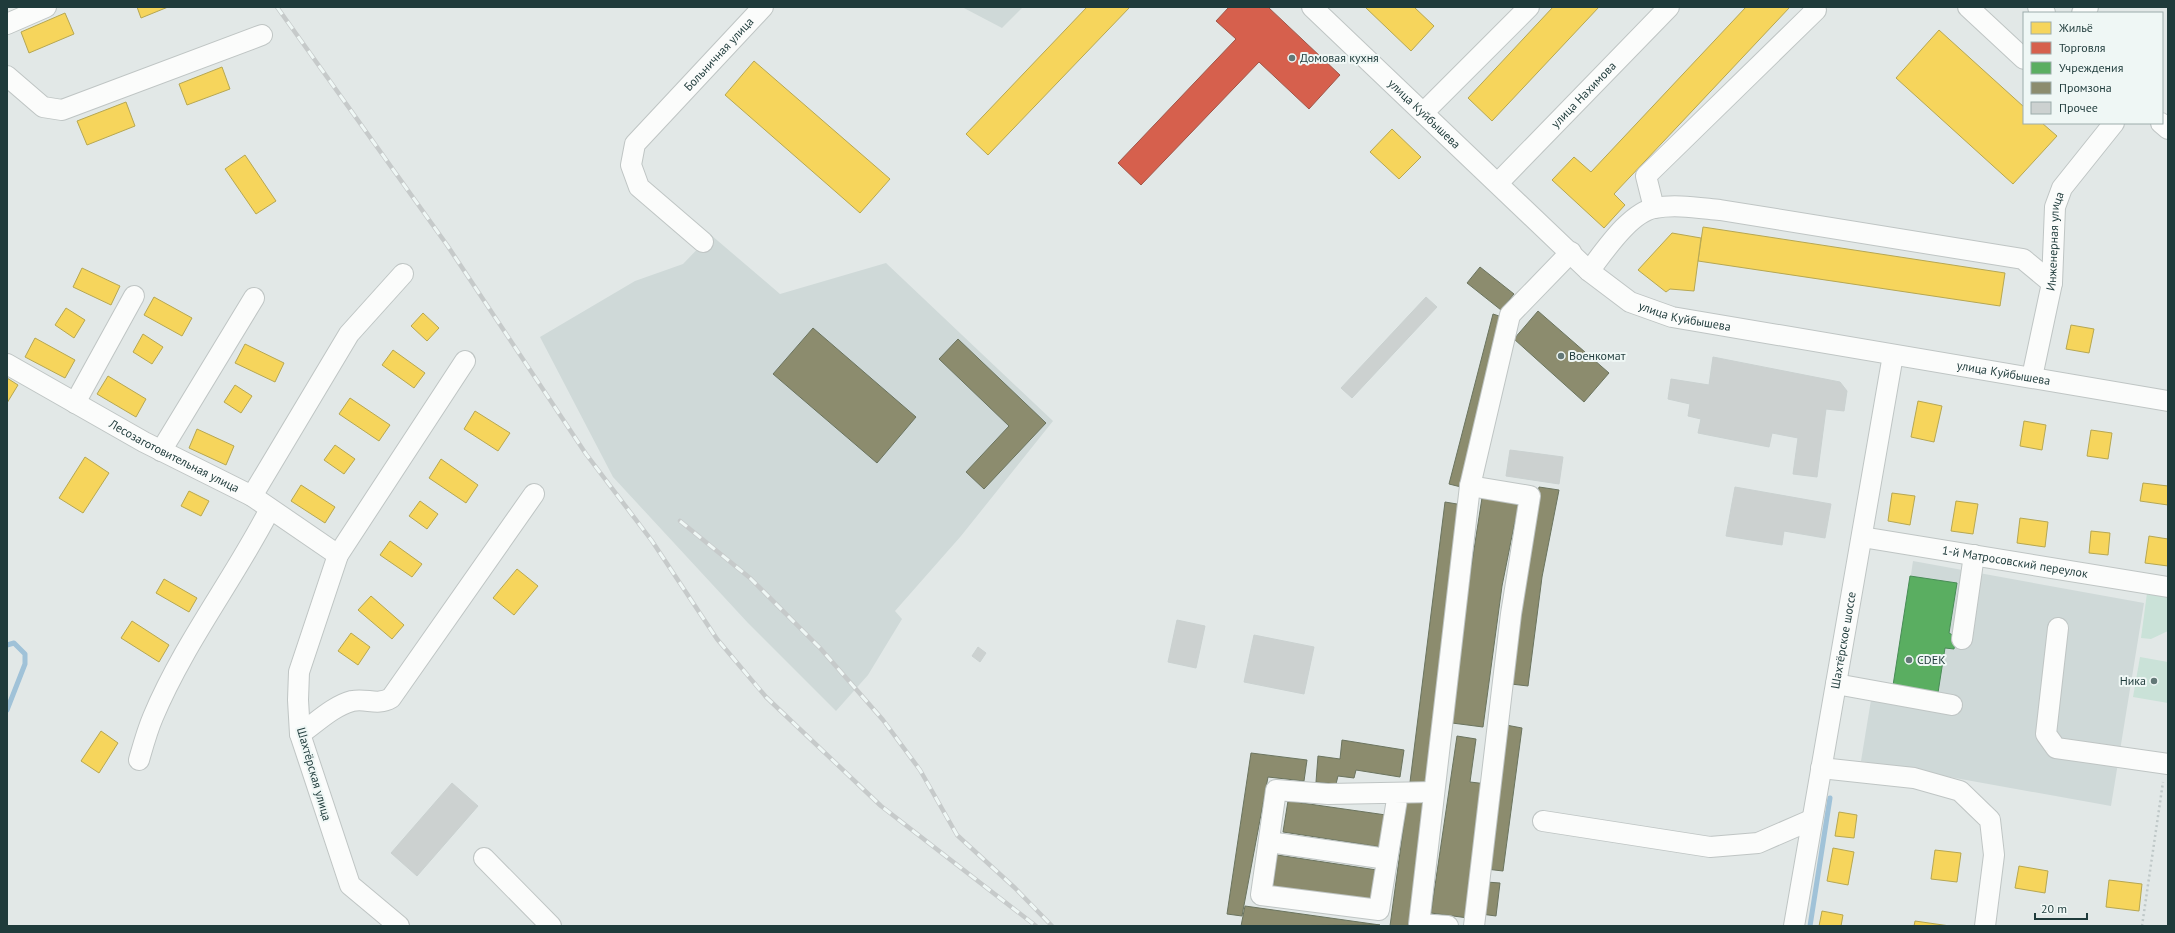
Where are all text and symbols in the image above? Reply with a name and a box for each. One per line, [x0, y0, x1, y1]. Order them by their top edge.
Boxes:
legend [2023, 12, 2163, 124]
street label: Больничная улица [680, 14, 757, 94]
text: Жильё [2058, 20, 2093, 35]
text: Торговля [2059, 40, 2105, 55]
place label: Домовая кухня [1300, 50, 1379, 65]
marker: Домовая кухня [1287, 53, 1297, 63]
street label: улица Нахимова [1548, 58, 1619, 131]
text: Учреждения [2059, 60, 2123, 75]
street label: улица Куйбышева [1385, 76, 1464, 152]
text: Промзона [2059, 80, 2112, 95]
text: Прочее [2059, 100, 2098, 115]
street label: Инженерная улица [2043, 189, 2067, 292]
street label: улица Куйбышева [1637, 298, 1732, 334]
place label: Военкомат [1569, 348, 1626, 363]
marker: Военкомат [1556, 351, 1566, 361]
street label: улица Куйбышева [1956, 357, 2052, 388]
street label: Лесозаготовительная улица [106, 415, 242, 495]
street label: 1-й Матросовский переулок [1941, 542, 2089, 581]
street label: Шахтёрское шоссе [1827, 590, 1859, 690]
place label: CDEK [1917, 652, 1945, 667]
marker: CDEK [1904, 655, 1914, 665]
place label: Ника [2120, 673, 2146, 688]
marker: Ника [2149, 676, 2159, 686]
street label: Шахтёрская улица [294, 725, 335, 822]
scale bar [2035, 895, 2087, 921]
text: 20 m [2041, 901, 2067, 916]

